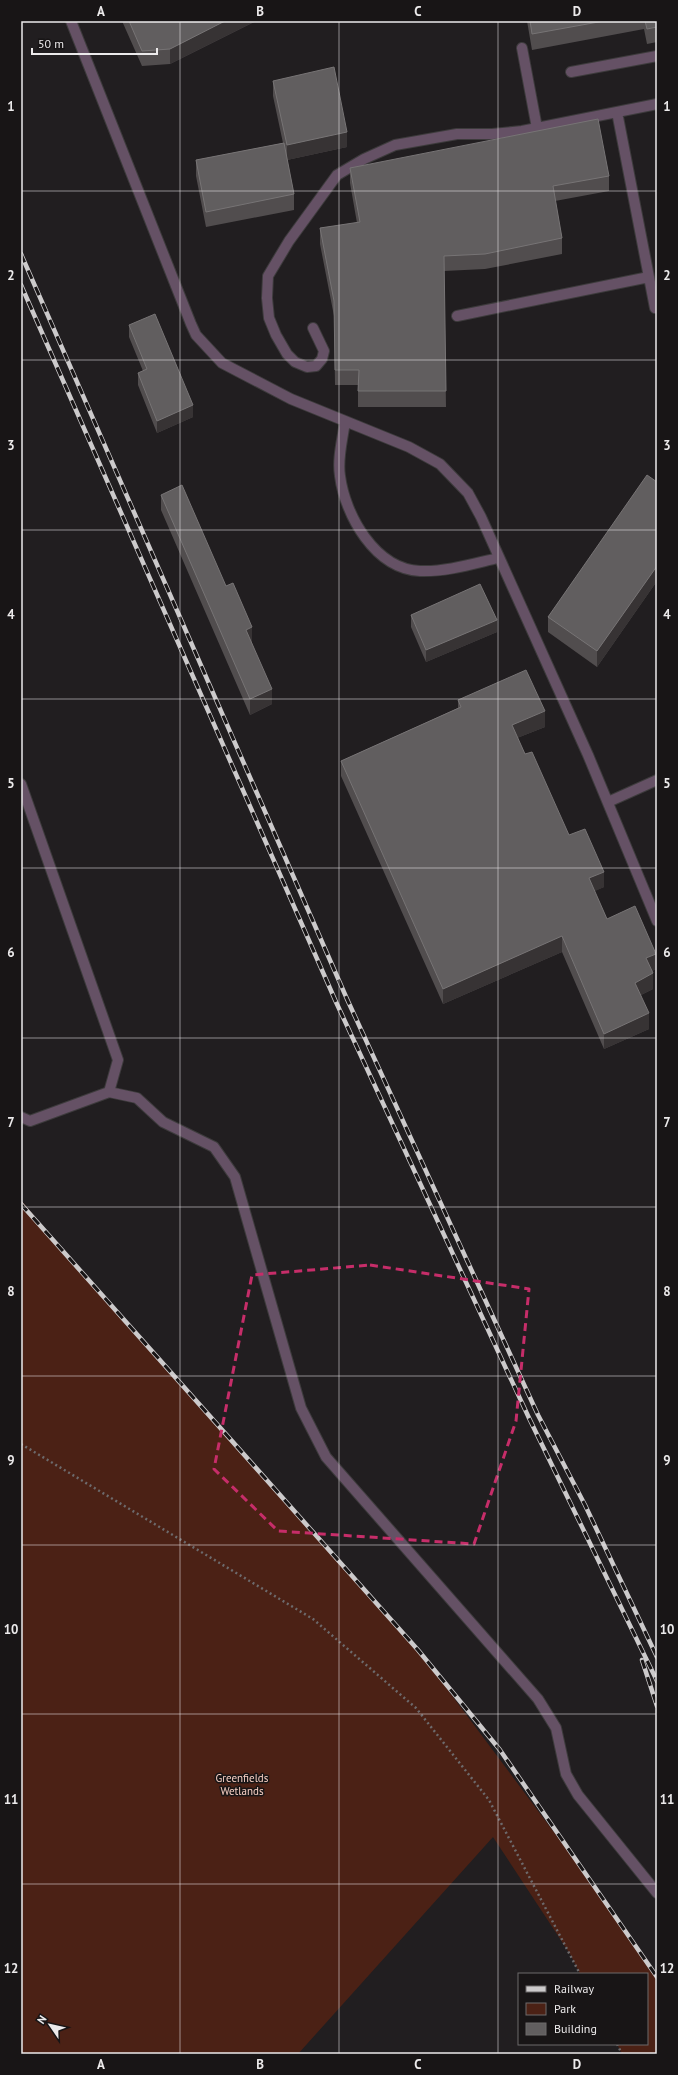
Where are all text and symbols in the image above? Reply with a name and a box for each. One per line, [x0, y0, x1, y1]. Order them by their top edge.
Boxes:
text: A [97, 3, 105, 20]
text: B [256, 3, 264, 20]
text: C [414, 3, 422, 20]
text: D [573, 3, 581, 20]
scale bar [32, 30, 157, 56]
text: 50 m [38, 36, 64, 51]
text: 1 [7, 98, 15, 115]
text: 1 [663, 98, 671, 115]
text: 2 [7, 267, 15, 284]
text: 2 [663, 267, 671, 284]
text: 3 [7, 437, 15, 454]
text: 3 [663, 437, 671, 454]
text: 4 [7, 606, 15, 623]
text: 4 [663, 606, 671, 623]
text: 5 [7, 775, 15, 792]
text: 5 [663, 775, 671, 792]
text: 6 [7, 944, 15, 961]
text: 6 [663, 944, 671, 961]
text: 7 [7, 1114, 15, 1131]
text: 7 [663, 1114, 671, 1131]
text: 8 [7, 1283, 15, 1300]
text: 8 [663, 1283, 671, 1300]
text: 9 [7, 1452, 15, 1469]
text: 9 [663, 1452, 671, 1469]
text: 10 [4, 1621, 18, 1638]
text: 10 [660, 1621, 674, 1638]
park label: Greenfields Wetlands [216, 1771, 269, 1798]
text: 11 [4, 1791, 18, 1808]
text: 11 [660, 1791, 674, 1808]
text: 12 [4, 1960, 18, 1977]
text: 12 [660, 1960, 674, 1977]
legend [518, 1973, 648, 2045]
text: Railway [554, 1981, 594, 1996]
text: Park [554, 2001, 576, 2016]
north arrow [30, 2005, 70, 2045]
text: N [34, 2012, 50, 2026]
text: Building [554, 2021, 597, 2036]
text: A [97, 2056, 105, 2073]
text: B [256, 2056, 264, 2073]
text: C [414, 2056, 422, 2073]
text: D [573, 2056, 581, 2073]

